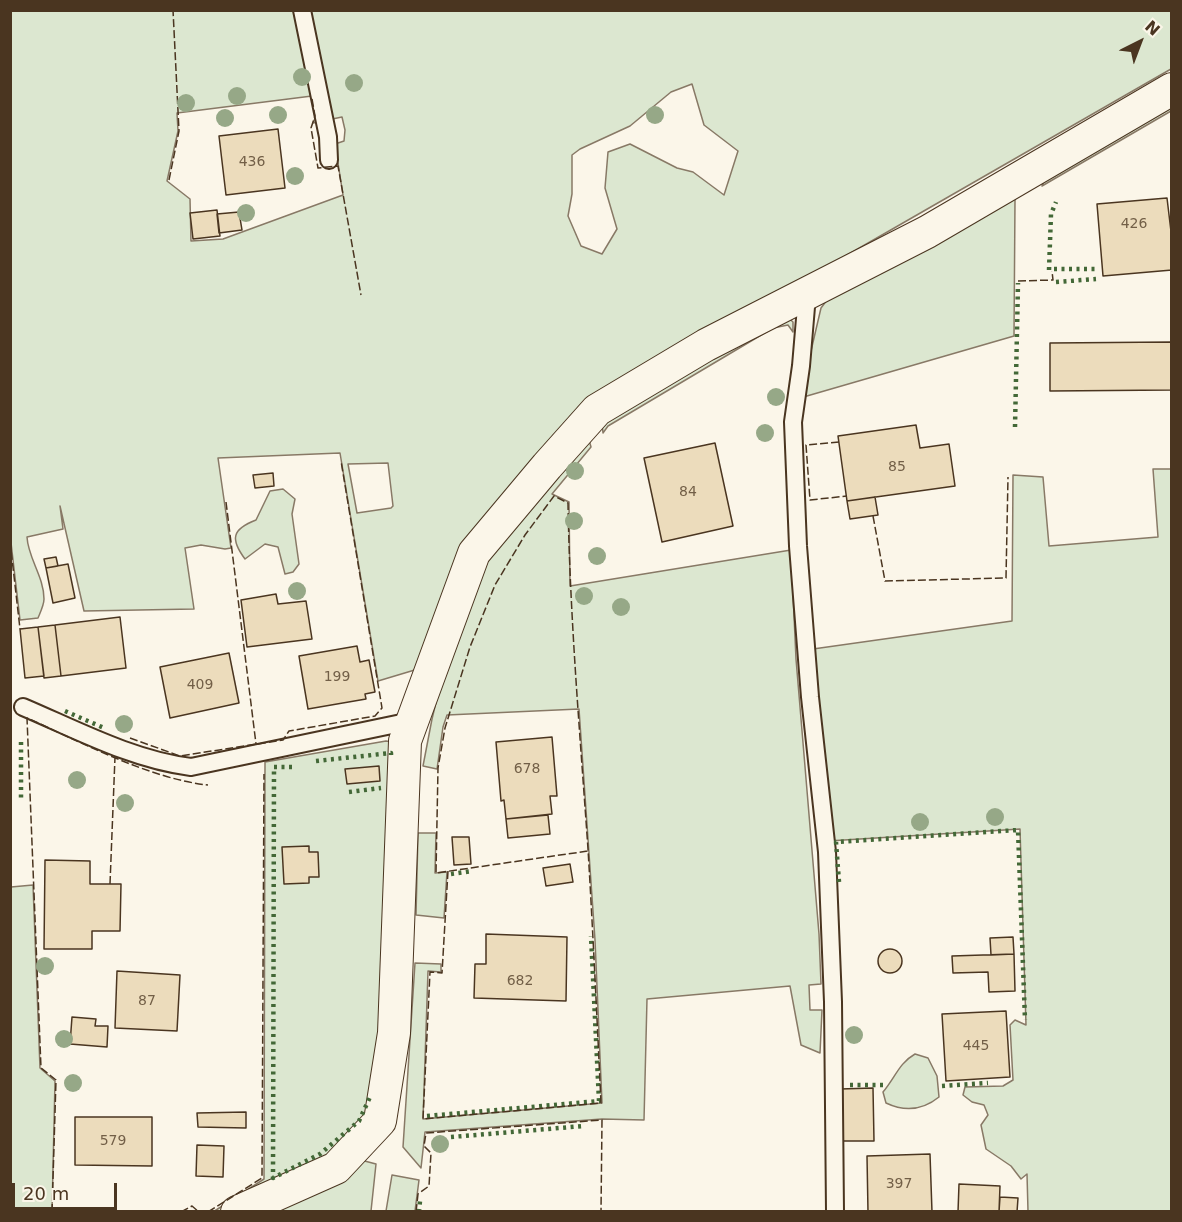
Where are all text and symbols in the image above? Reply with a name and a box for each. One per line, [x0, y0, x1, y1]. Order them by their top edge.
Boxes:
north arrow [1110, 12, 1170, 72]
text: N [1141, 17, 1164, 40]
house number: 436 [239, 154, 265, 170]
house number: 426 [1121, 216, 1147, 232]
house number: 85 [888, 459, 906, 475]
house number: 84 [679, 484, 697, 500]
house number: 199 [324, 669, 350, 685]
house number: 409 [187, 677, 213, 693]
house number: 678 [514, 761, 540, 777]
house number: 682 [507, 973, 533, 989]
house number: 87 [138, 993, 156, 1009]
house number: 445 [963, 1038, 989, 1054]
house number: 579 [100, 1133, 126, 1149]
scale bar [15, 1171, 120, 1209]
house number: 397 [886, 1176, 912, 1192]
text: 20 m [23, 1183, 69, 1204]

